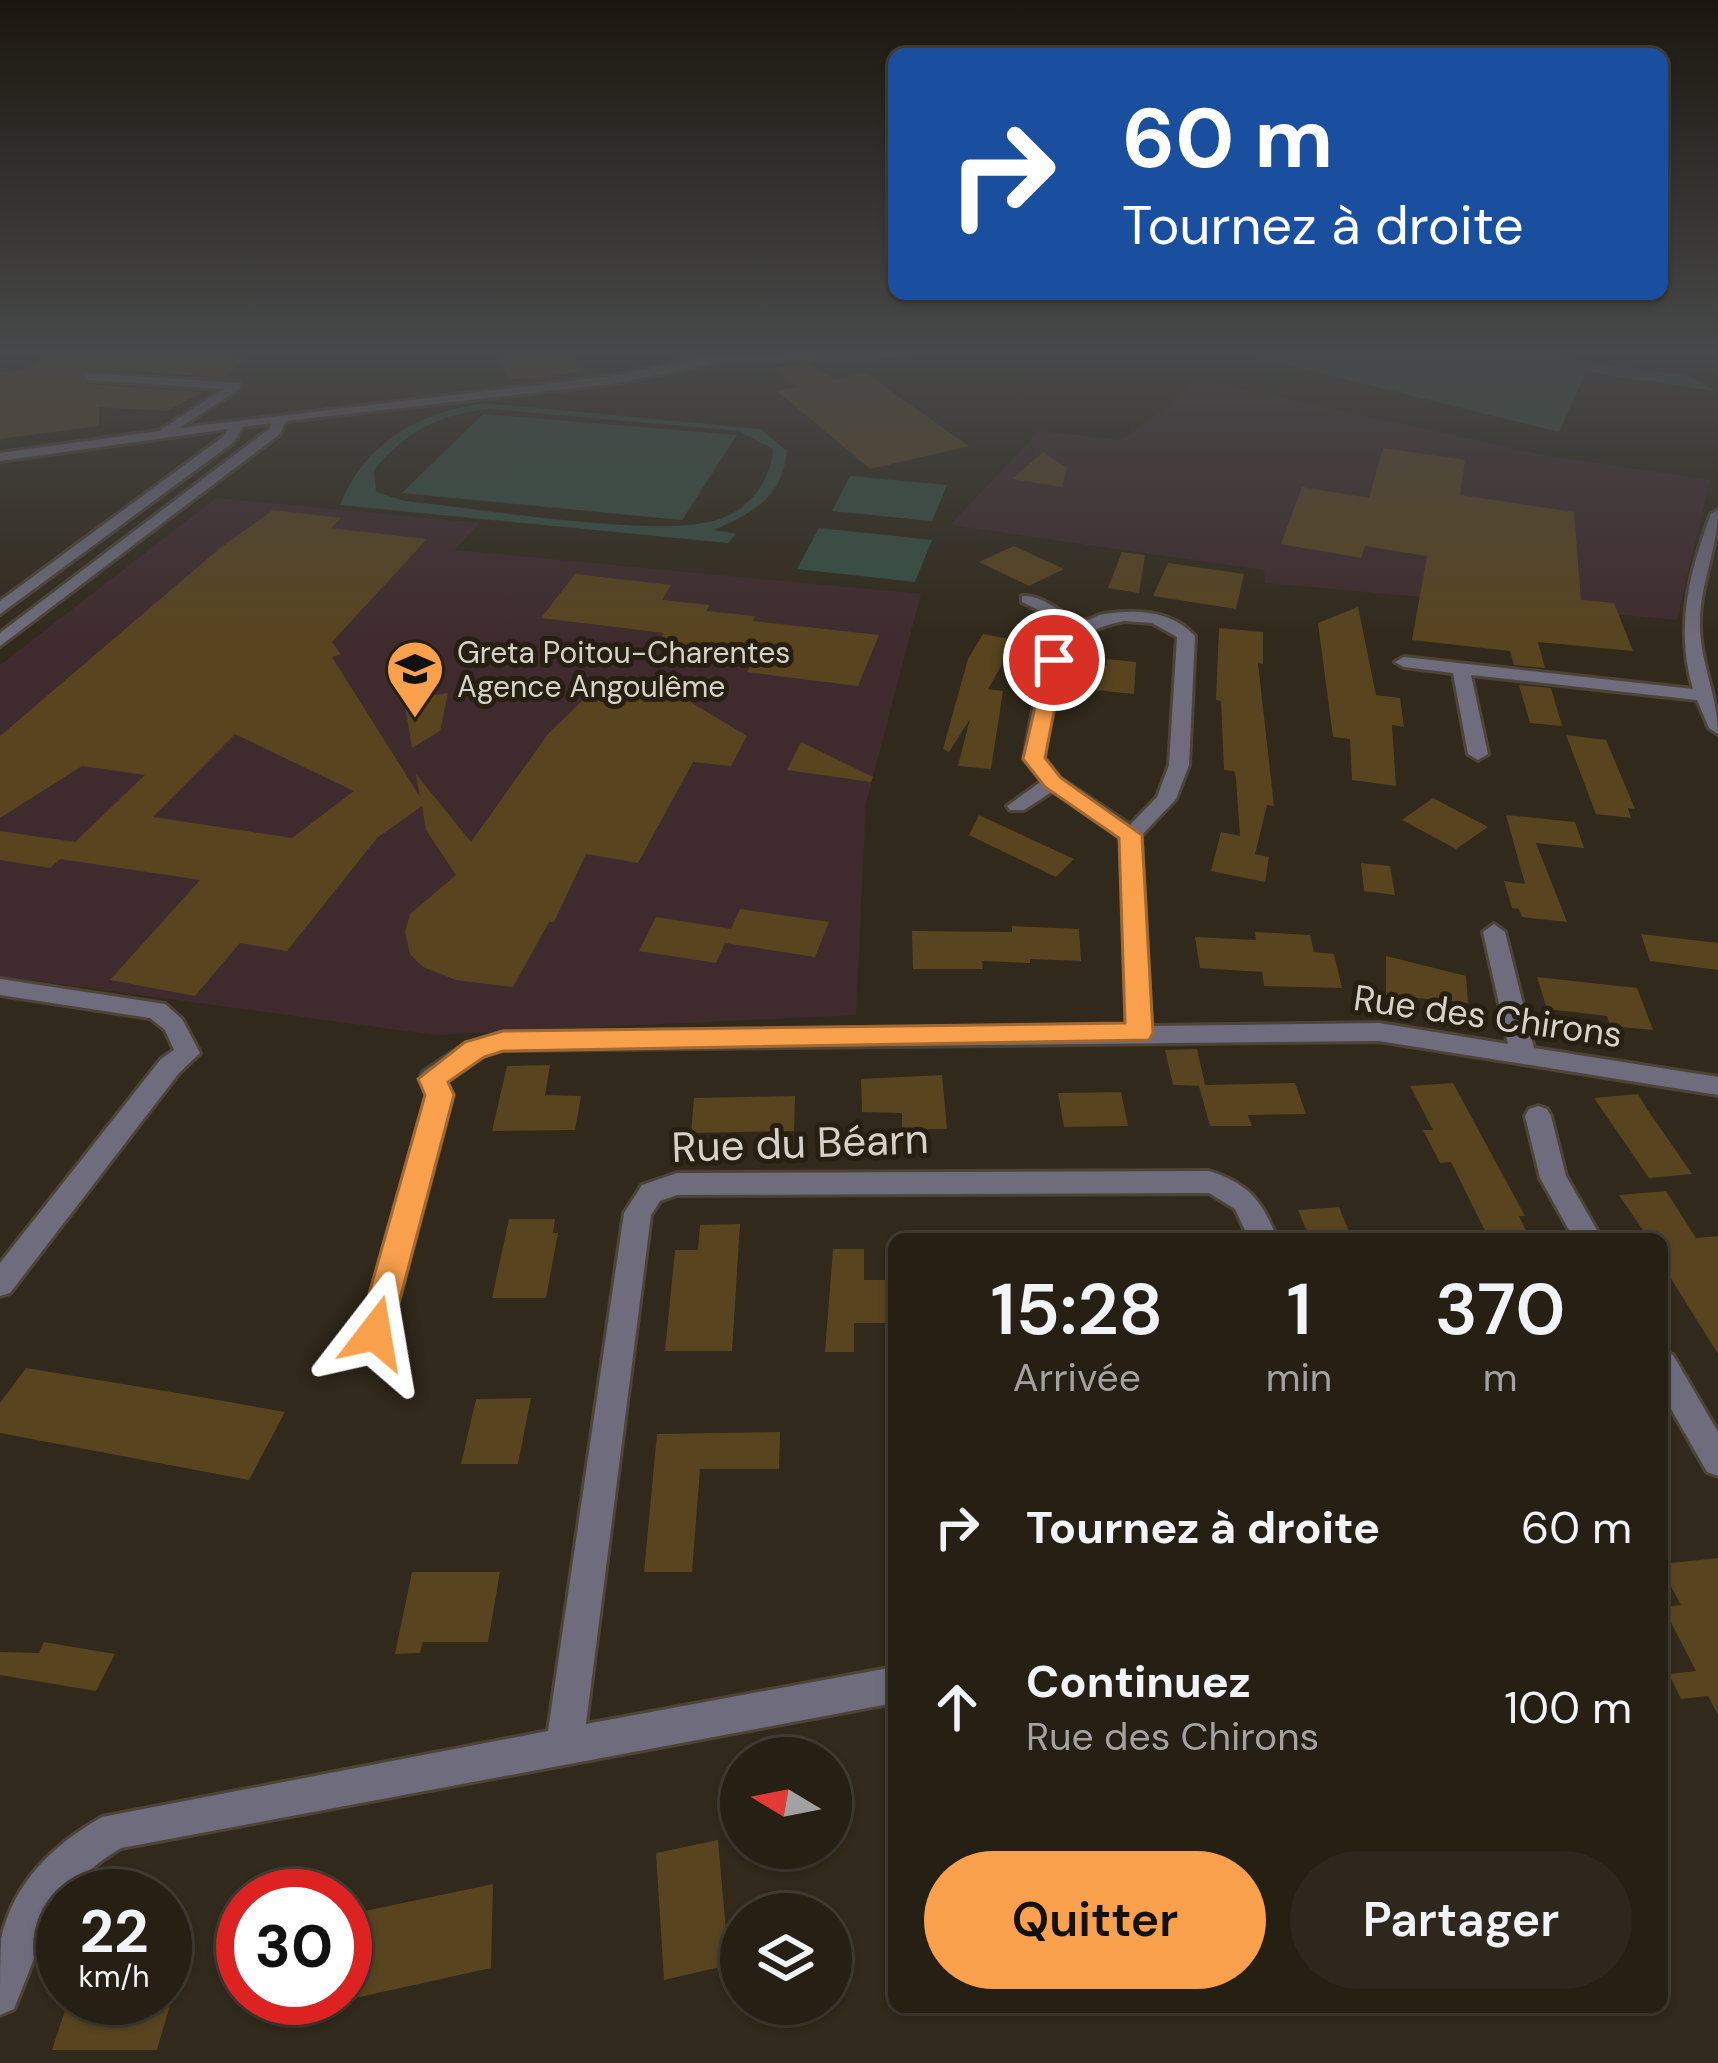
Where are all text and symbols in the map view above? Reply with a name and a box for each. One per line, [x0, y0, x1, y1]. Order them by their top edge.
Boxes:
text: 60 m [1122, 84, 1333, 193]
icon: right [924, 96, 1080, 252]
text: Tournez à droite [1122, 190, 1524, 261]
pin [1003, 609, 1105, 711]
icon: arrive [1021, 627, 1087, 693]
place label: Greta Poitou-Charentes Agence Angoulême [457, 633, 790, 706]
school or university icon: Greta Poitou-Charentes Agence Angoulême [384, 638, 446, 720]
street label: Rue des Chirons [1351, 974, 1625, 1058]
street label: Rue du Béarn [670, 1111, 930, 1175]
text: 15:28 [991, 1263, 1163, 1356]
text: 1 [1286, 1263, 1311, 1356]
text: 370 [1435, 1263, 1565, 1356]
position arrow [312, 1270, 438, 1396]
text: Arrivée [1013, 1352, 1141, 1403]
text: min [1266, 1352, 1332, 1403]
text: m [1483, 1352, 1517, 1403]
icon: right [924, 1494, 990, 1560]
text: Tournez à droite [1026, 1498, 1380, 1557]
text: 60 m [1521, 1498, 1632, 1557]
text: Continuez [1026, 1652, 1251, 1711]
icon: ahead [924, 1674, 990, 1740]
text: 100 m [1504, 1678, 1632, 1737]
text: Rue des Chirons [1026, 1711, 1319, 1762]
north arrow [720, 1737, 852, 1869]
map controls [720, 1737, 852, 2025]
button: Quitter [924, 1851, 1266, 1989]
button: Partager [1290, 1851, 1632, 1989]
speed limit sign: 30 [216, 1869, 372, 2025]
text: 22 [79, 1892, 149, 1971]
button: layers [720, 1893, 852, 2025]
text: km/h [79, 1957, 149, 1996]

